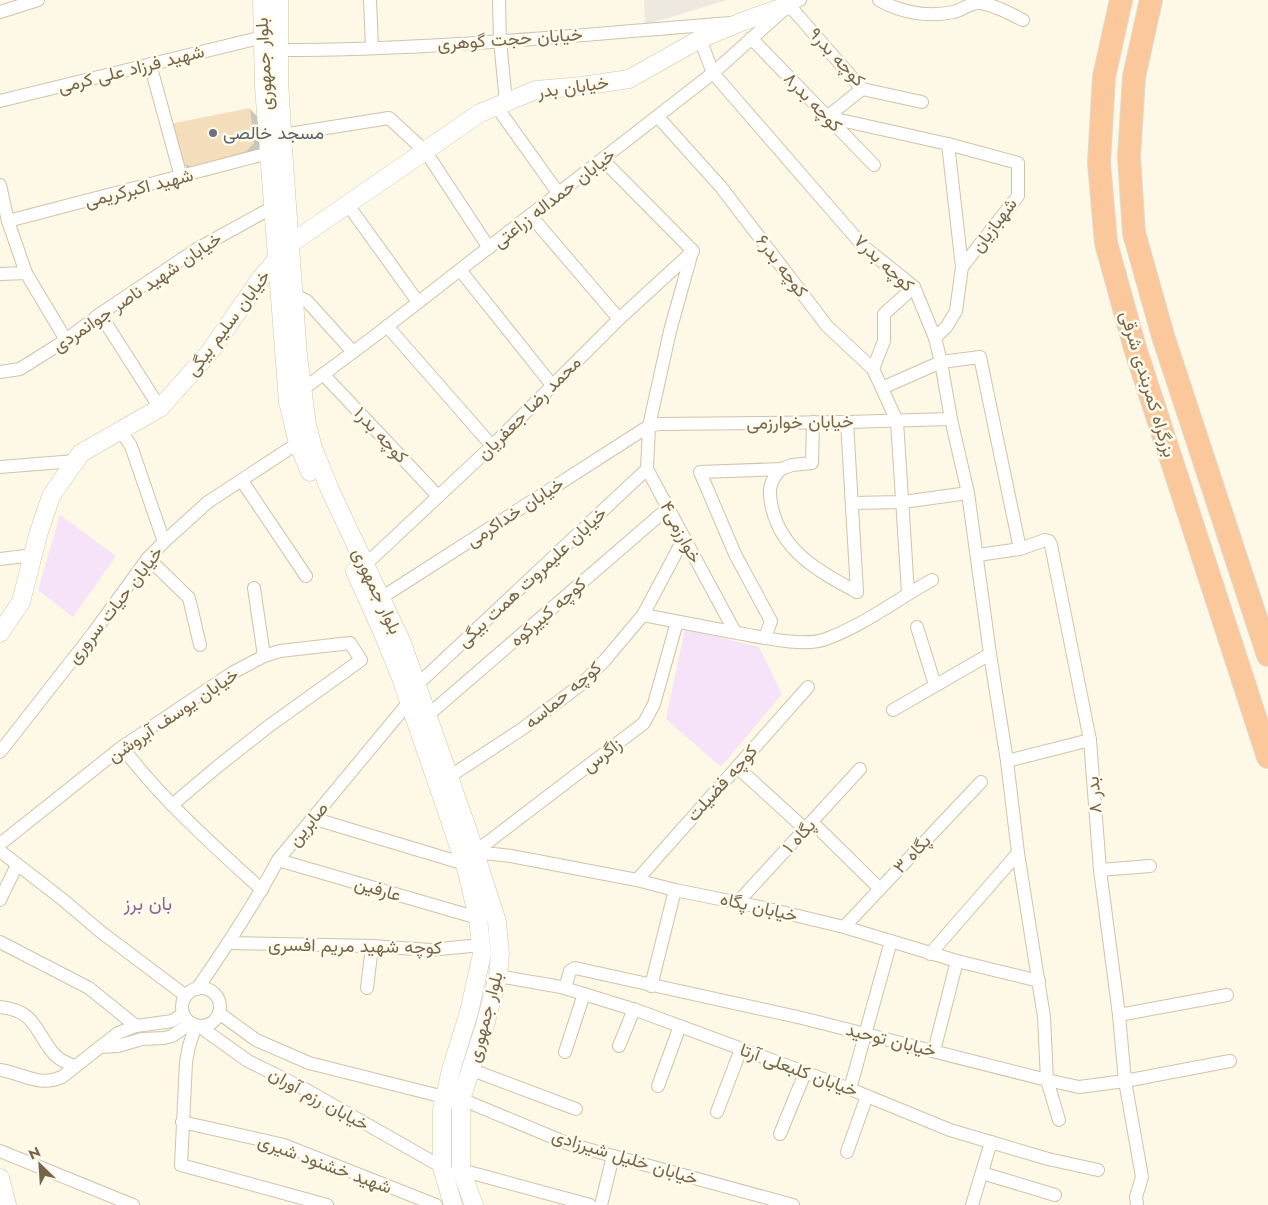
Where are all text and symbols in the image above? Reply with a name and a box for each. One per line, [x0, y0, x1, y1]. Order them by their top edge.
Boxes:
street label: بلوار جمهوری [249, 17, 279, 111]
street label: خیابان حجت گوهری [437, 21, 583, 57]
street label: کوچه بدر۹ [803, 22, 871, 92]
street label: شهید فرزاد علی کرمی [55, 38, 207, 100]
street label: کوچه بدر۸ [778, 66, 848, 138]
street label: خیابان بدر [535, 69, 610, 105]
place label: مسجد خالصی [223, 120, 324, 146]
marker: مسجد خالصی [207, 127, 219, 139]
street label: خیابان حمداله زراعتی [487, 142, 621, 254]
street label: شهید اکبرکریمی [82, 162, 196, 214]
street label: شهبازیان [965, 192, 1023, 258]
street label: خیابان شهید ناصر جوانمردی [47, 225, 227, 359]
street label: کوچه بدر۷ [848, 228, 920, 298]
street label: کوچه بدر۶ [750, 229, 814, 303]
street label: خیابان سلیم بیگی [179, 265, 277, 381]
street label: بزرگراه کمربندی شرقی [1113, 308, 1183, 460]
street label: محمد رضا جعفریان [471, 350, 587, 466]
street label: کوچه بدر۱ [348, 401, 414, 469]
street label: خیابان خوارزمی [746, 408, 854, 436]
street label: خیابان خداکرمی [461, 471, 569, 553]
street label: خوارزمی۴ [654, 496, 708, 568]
street label: خیابان علیمروت همت بیگی [451, 501, 613, 653]
street label: خیابان حیات سروری [61, 541, 169, 669]
street label: بلوار جمهوری [346, 543, 408, 639]
street label: کوچه کبیرکوه [504, 571, 592, 653]
street label: کوچه حماسه [519, 655, 607, 735]
street label: خیابان یوسف آبروشن [102, 661, 244, 769]
street label: زاگرس [577, 731, 627, 779]
street label: کوچه فضیلت [680, 739, 764, 827]
street label: بدر ۸ [1079, 775, 1109, 815]
street label: صابرین [282, 796, 334, 852]
street label: پگاه ۱ [776, 813, 822, 859]
street label: پگاه ۳ [887, 829, 937, 879]
street label: عارفین [352, 870, 404, 908]
street label: خیابان پگاه [718, 885, 800, 929]
district label: بان برز [123, 890, 172, 917]
street label: کوچه شهید مریم افسری [268, 931, 442, 961]
street label: بلوار جمهوری [460, 969, 510, 1065]
street label: خیابان توحید [843, 1016, 939, 1064]
street label: خیابان کلبعلی آرتا [736, 1037, 862, 1103]
street label: خیابان رزم آوران [264, 1061, 374, 1137]
street label: خیابان خلیل شیرزادی [549, 1122, 701, 1192]
street label: شهید خشنود شیری [254, 1128, 396, 1200]
north arrow [15, 1140, 65, 1190]
text: N [25, 1142, 44, 1165]

